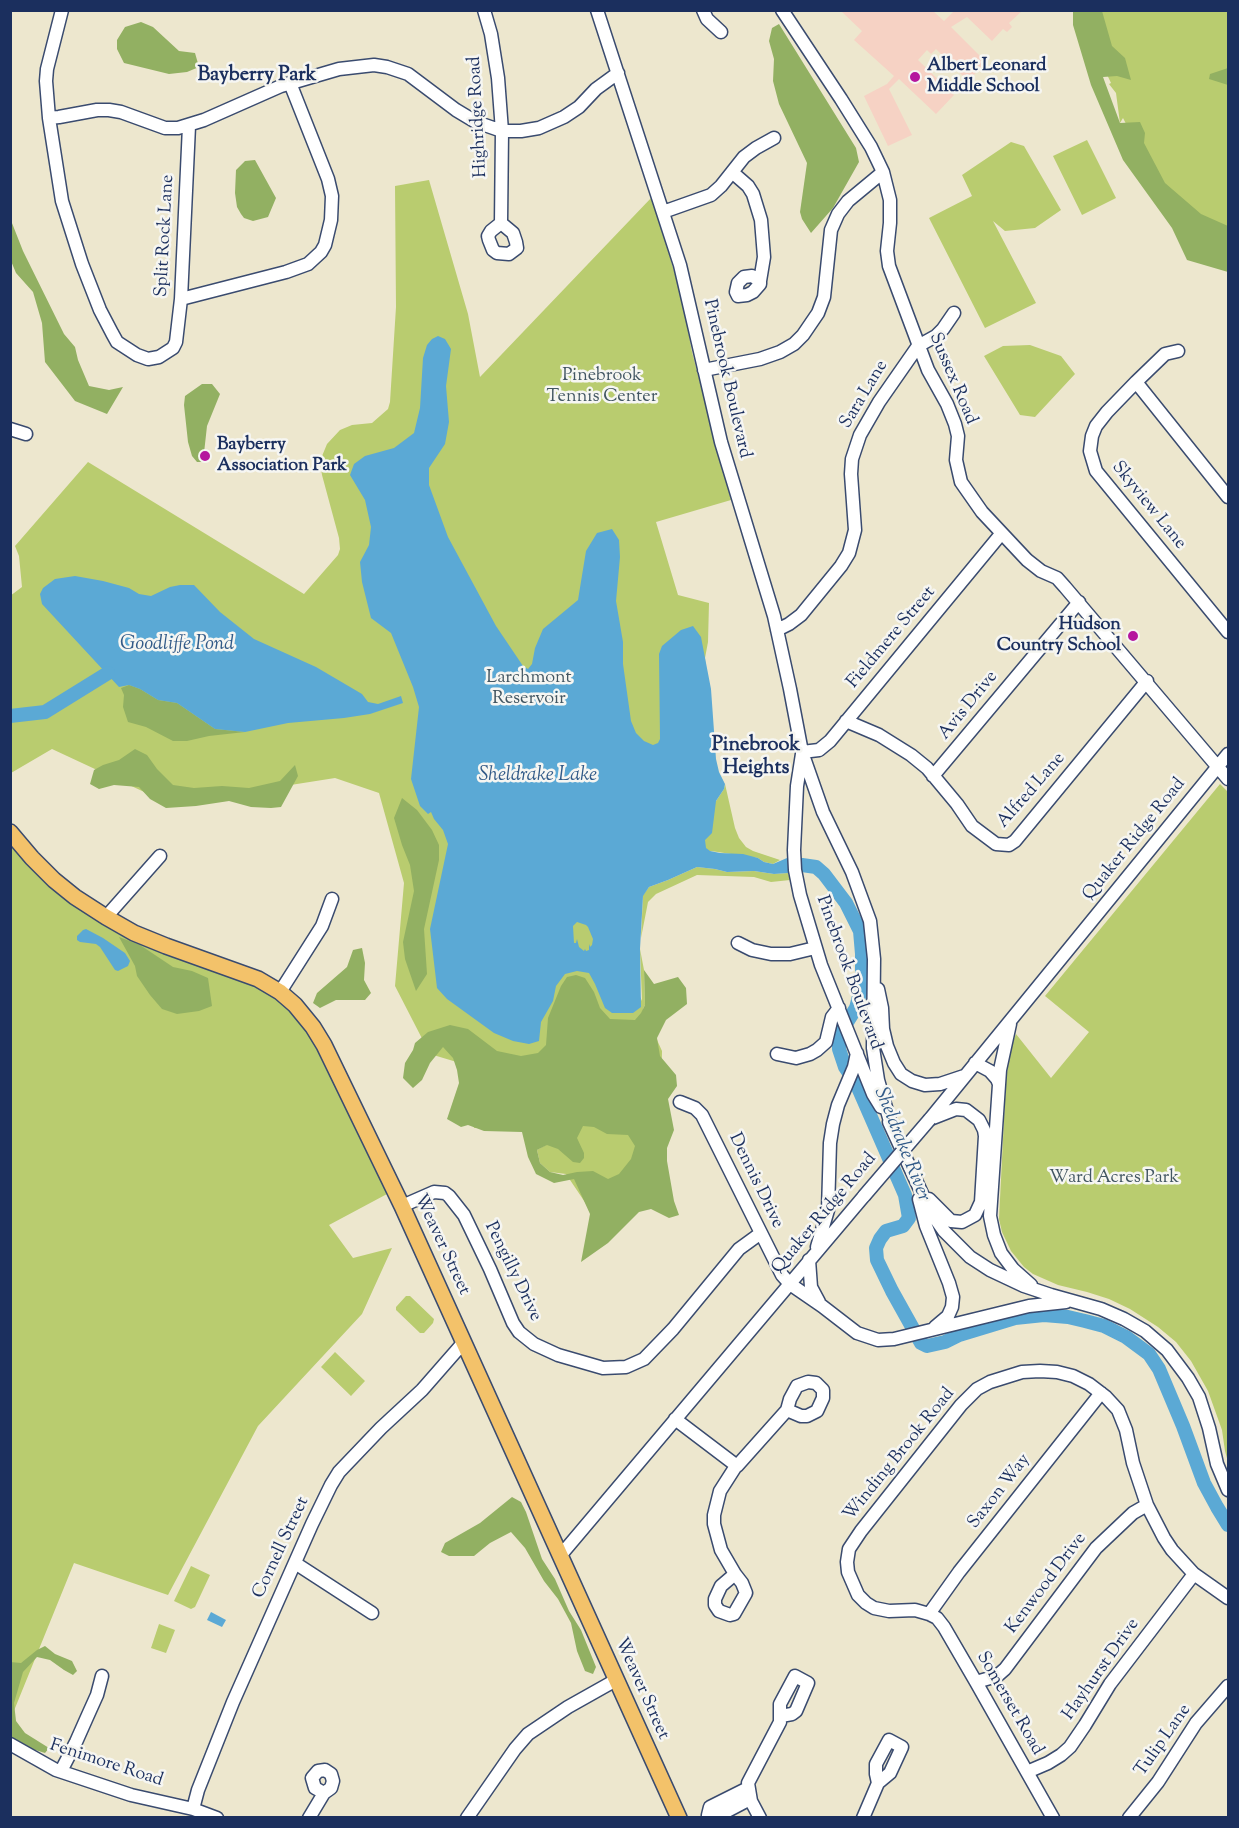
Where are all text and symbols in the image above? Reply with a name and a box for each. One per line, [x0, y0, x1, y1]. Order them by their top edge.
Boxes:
street label: Highridge Road [465, 56, 493, 178]
place label: Albert Leonard Middle School [927, 56, 1046, 98]
district label: Bayberry Park [197, 65, 317, 89]
marker: Albert Leonard Middle School [908, 70, 922, 84]
street label: Split Rock Lane [152, 174, 180, 298]
street label: Pinebrook Boulevard [697, 297, 755, 461]
street label: Sussex Road [923, 330, 981, 428]
street label: Sara Lane [836, 357, 894, 433]
park label: Pinebrook Tennis Center [547, 366, 657, 409]
place label: Bayberry Association Park [217, 435, 347, 478]
marker: Bayberry Association Park [198, 449, 212, 463]
street label: Skyview Lane [1106, 458, 1190, 554]
street label: Fieldmere Street [843, 583, 941, 693]
place label: Hudson Country School [997, 615, 1121, 658]
marker: Hudson Country School [1126, 629, 1140, 643]
water label: Goodliffe Pond [120, 634, 234, 658]
street label: Avis Drive [935, 667, 1003, 745]
park label: Larchmont Reservoir [486, 668, 572, 710]
district label: Pinebrook Heights [712, 735, 800, 782]
street label: Alfred Lane [993, 749, 1071, 833]
water label: Sheldrake Lake [479, 765, 597, 789]
street label: Quaker Ridge Road [1079, 774, 1191, 906]
street label: Pinebrook Boulevard [810, 893, 886, 1053]
water label: Sheldrake River [867, 1085, 935, 1205]
street label: Dennis Drive [723, 1130, 787, 1232]
street label: Quaker Ridge Road [768, 1149, 882, 1279]
park label: Ward Acres Park [1049, 1168, 1179, 1190]
street label: Weaver Street [408, 1191, 474, 1299]
street label: Pengilly Drive [479, 1219, 545, 1325]
street label: Winding Brook Road [840, 1384, 960, 1526]
street label: Saxon Way [964, 1450, 1036, 1534]
street label: Cornell Street [249, 1494, 315, 1602]
street label: Kenwood Drive [1002, 1529, 1092, 1639]
street label: Hayhurst Drive [1059, 1615, 1145, 1725]
street label: Weaver Street [609, 1635, 673, 1743]
street label: Somerset Road [971, 1648, 1047, 1760]
street label: Tulip Lane [1131, 1701, 1197, 1781]
street label: Fenimore Road [47, 1736, 165, 1792]

